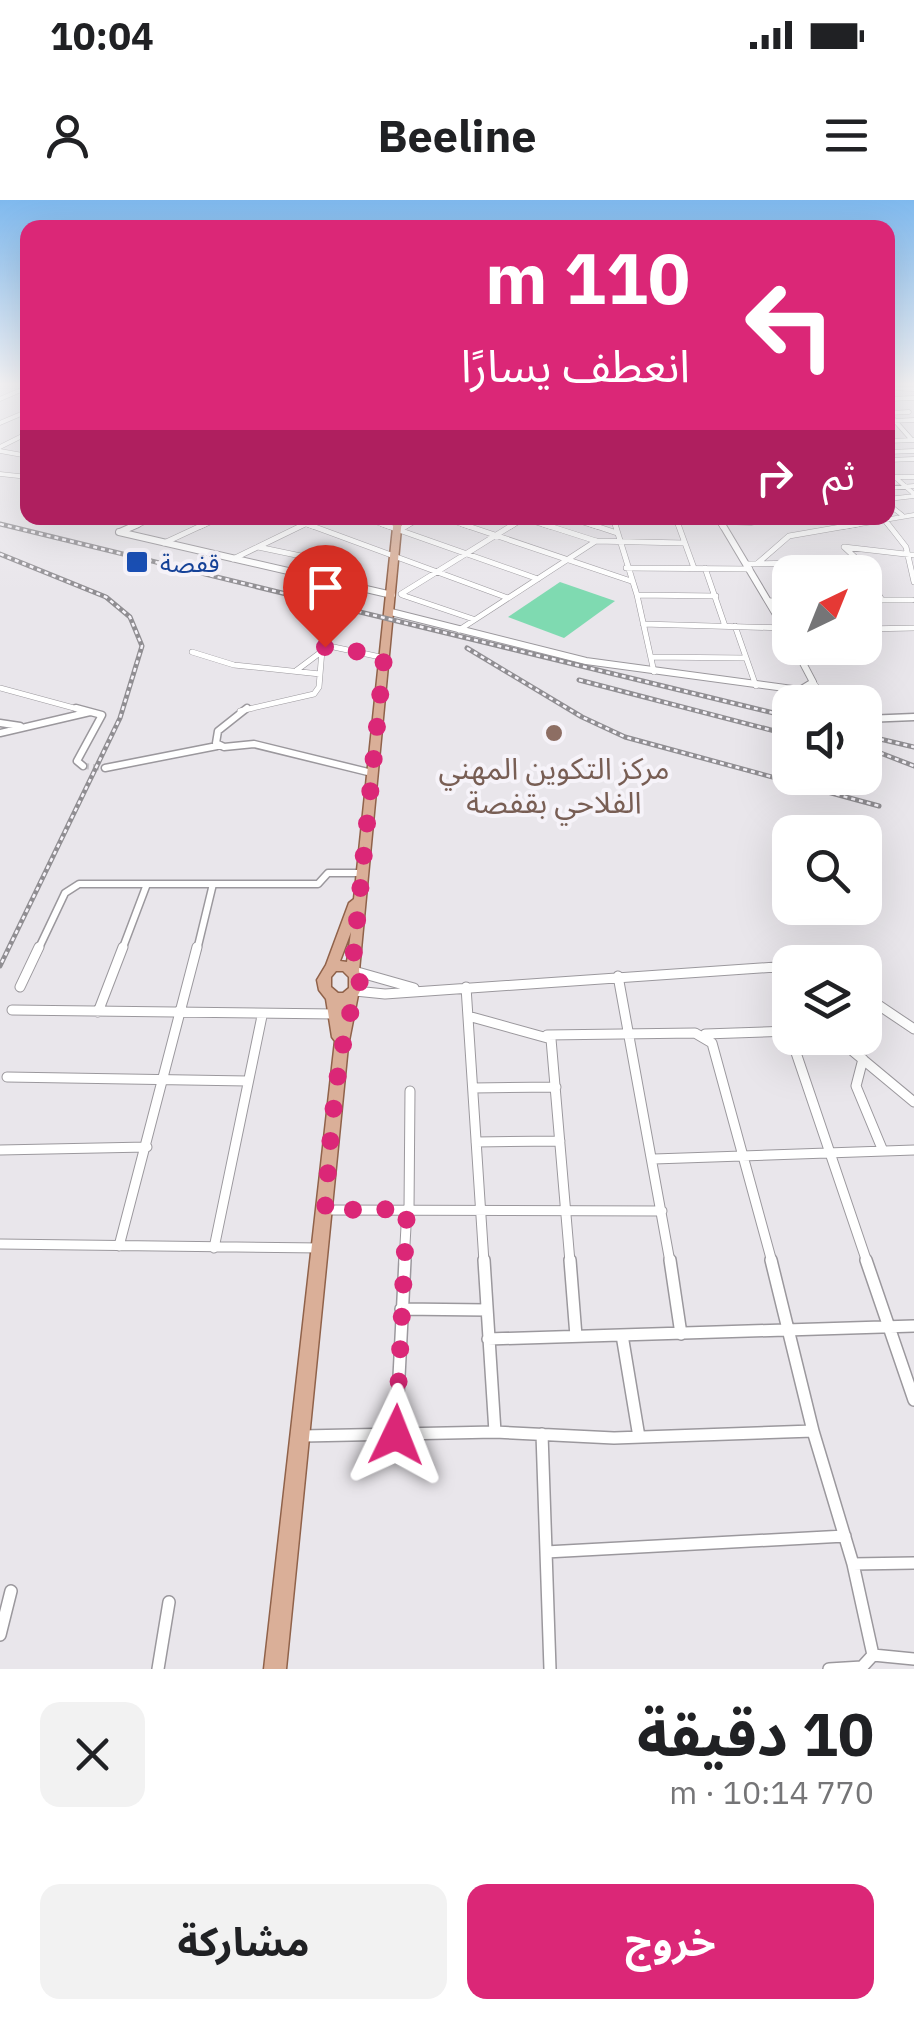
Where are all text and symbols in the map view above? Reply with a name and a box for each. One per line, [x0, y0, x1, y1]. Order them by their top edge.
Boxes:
text: 10:04 [50, 11, 154, 60]
text: Beeline [377, 106, 537, 164]
icon: person [40, 108, 95, 163]
icon: menu [819, 108, 874, 163]
text: 110 m [485, 232, 690, 323]
icon: left [725, 260, 855, 390]
text: انعطف يسارًا [461, 336, 690, 394]
icon: right [747, 450, 802, 505]
text: ثم [822, 451, 855, 500]
pin [283, 545, 368, 648]
place label: قفصة [160, 546, 219, 579]
marker: قفصة [124, 549, 150, 575]
north arrow [772, 555, 882, 665]
map controls [772, 555, 882, 1055]
icon: arrive [298, 560, 353, 615]
button: sound [772, 685, 882, 795]
marker: مركز التكوين المهني الفلاحي بقفصة [543, 722, 565, 744]
place label: مركز التكوين المهني الفلاحي بقفصة [438, 748, 670, 825]
button: search [772, 815, 882, 925]
button: layers [772, 945, 882, 1055]
position arrow [344, 1383, 448, 1487]
text: 10 دقيقة [637, 1694, 874, 1773]
button: close [40, 1702, 145, 1807]
text: 770 m · 10:14 [669, 1771, 874, 1813]
button: مشاركة [40, 1884, 447, 1999]
button: خروج [467, 1884, 874, 1999]

